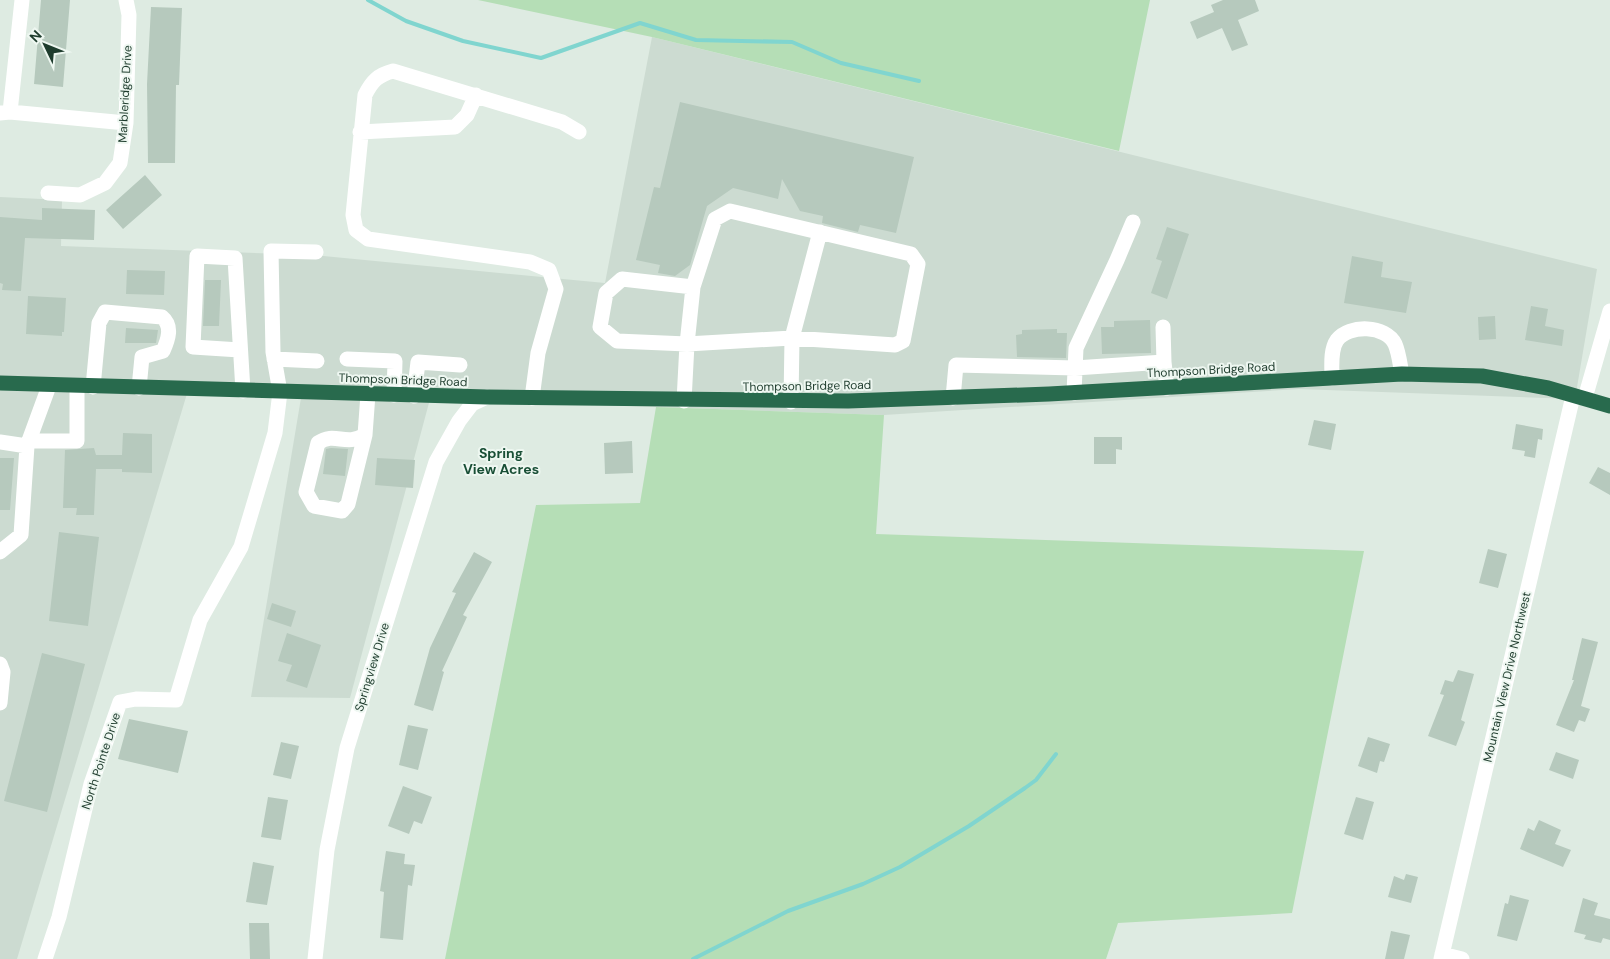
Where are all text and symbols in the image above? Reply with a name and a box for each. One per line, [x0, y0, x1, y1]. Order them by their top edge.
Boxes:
north arrow [20, 20, 70, 70]
text: N [25, 26, 46, 46]
street label: Marbleridge Drive [114, 45, 136, 143]
street label: Thompson Bridge Road [1146, 359, 1276, 381]
street label: Thompson Bridge Road [338, 370, 468, 390]
street label: Thompson Bridge Road [743, 377, 871, 395]
district label: Spring View Acres [463, 444, 539, 478]
street label: Mountain View Drive Northwest [1480, 590, 1534, 764]
street label: Springview Drive [351, 621, 393, 713]
street label: North Pointe Drive [78, 710, 124, 812]

